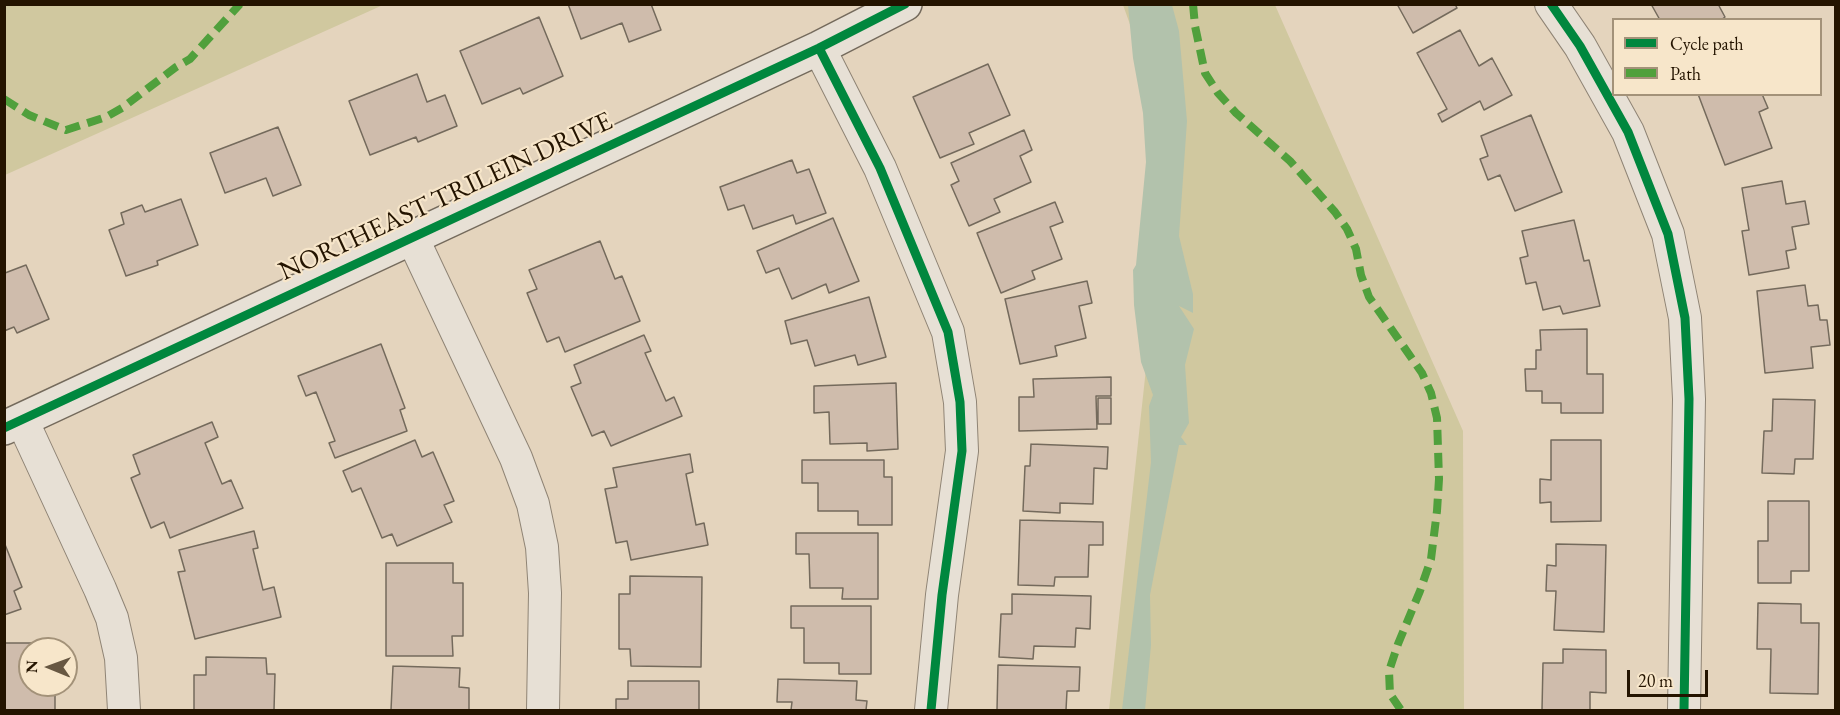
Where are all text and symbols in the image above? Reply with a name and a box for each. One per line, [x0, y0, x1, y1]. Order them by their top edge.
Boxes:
legend [1612, 18, 1822, 96]
text: Cycle path [1670, 32, 1744, 55]
text: Path [1670, 62, 1701, 85]
street label: NORTHEAST TRILEIN DRIVE [274, 105, 618, 289]
north arrow [18, 637, 78, 697]
scale bar [1630, 658, 1711, 696]
text: N [21, 660, 42, 673]
text: 20 m [1638, 669, 1673, 692]

